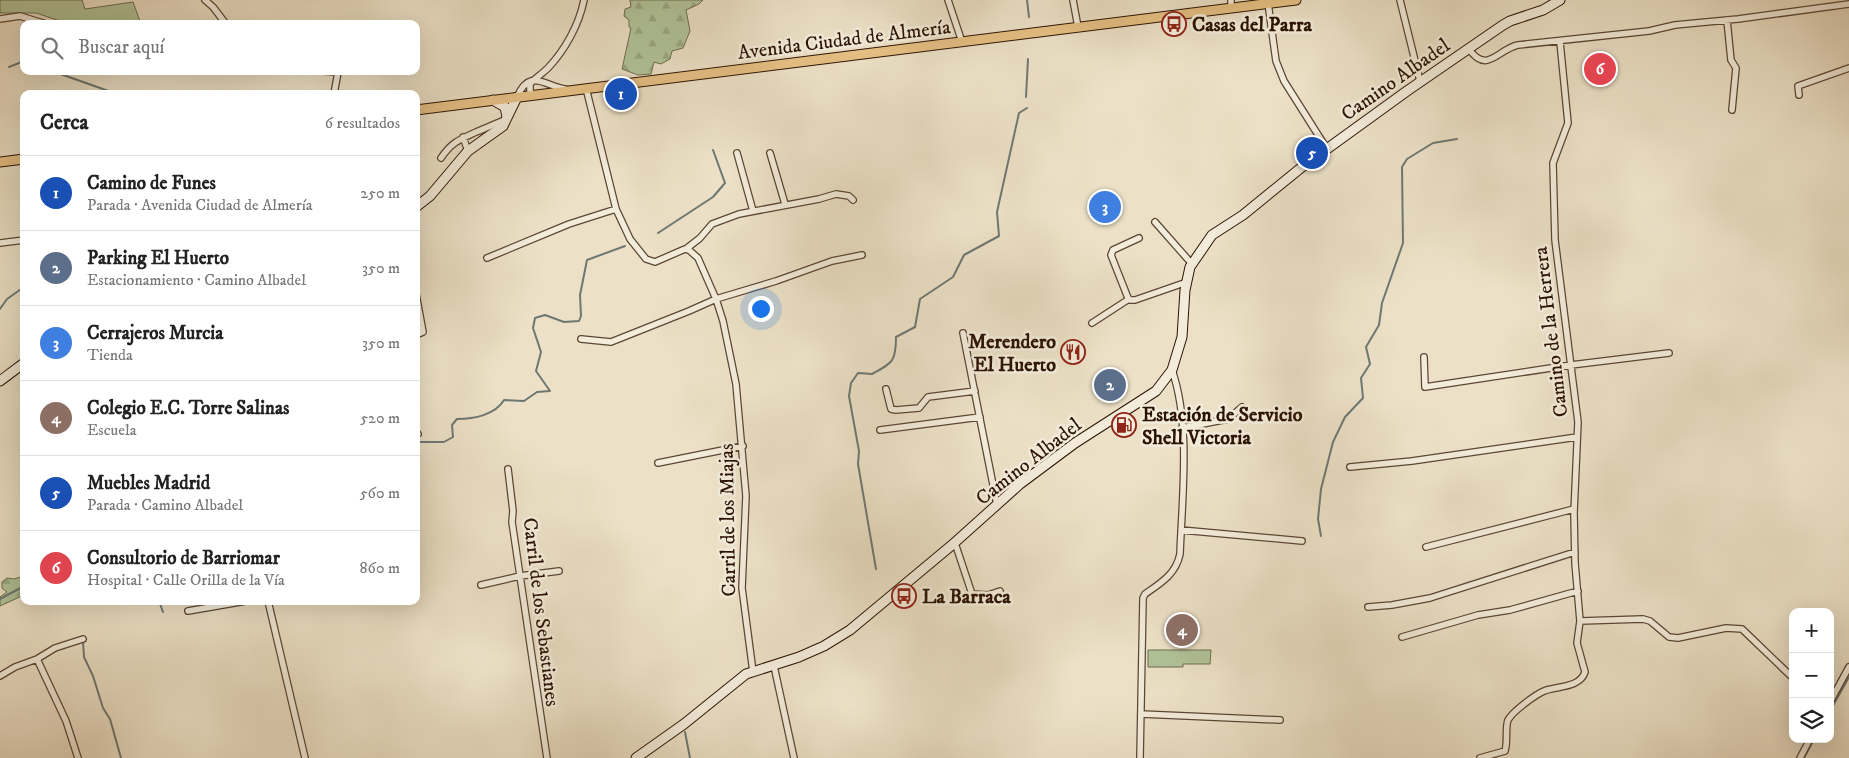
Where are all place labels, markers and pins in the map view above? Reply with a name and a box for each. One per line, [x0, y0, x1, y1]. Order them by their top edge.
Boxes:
bus stop icon: Casas del Parra [1161, 11, 1187, 37]
place label: Casas del Parra [1192, 13, 1312, 38]
pin: 6 [1584, 50, 1616, 88]
pin: 1 [605, 75, 637, 113]
pin: 5 [1296, 134, 1328, 172]
pin: 3 [1089, 188, 1121, 226]
place label: Merendero El Huerto [968, 330, 1056, 378]
restaurant icon: Merendero El Huerto [1060, 339, 1086, 365]
pin: 2 [1094, 366, 1126, 404]
place label: Estación de Servicio Shell Victoria [1142, 403, 1303, 451]
fuel station icon: Estación de Servicio Shell Victoria [1111, 412, 1137, 438]
bus stop icon: La Barraca [891, 583, 917, 609]
place label: La Barraca [922, 585, 1011, 610]
pin: 4 [1166, 611, 1198, 649]

